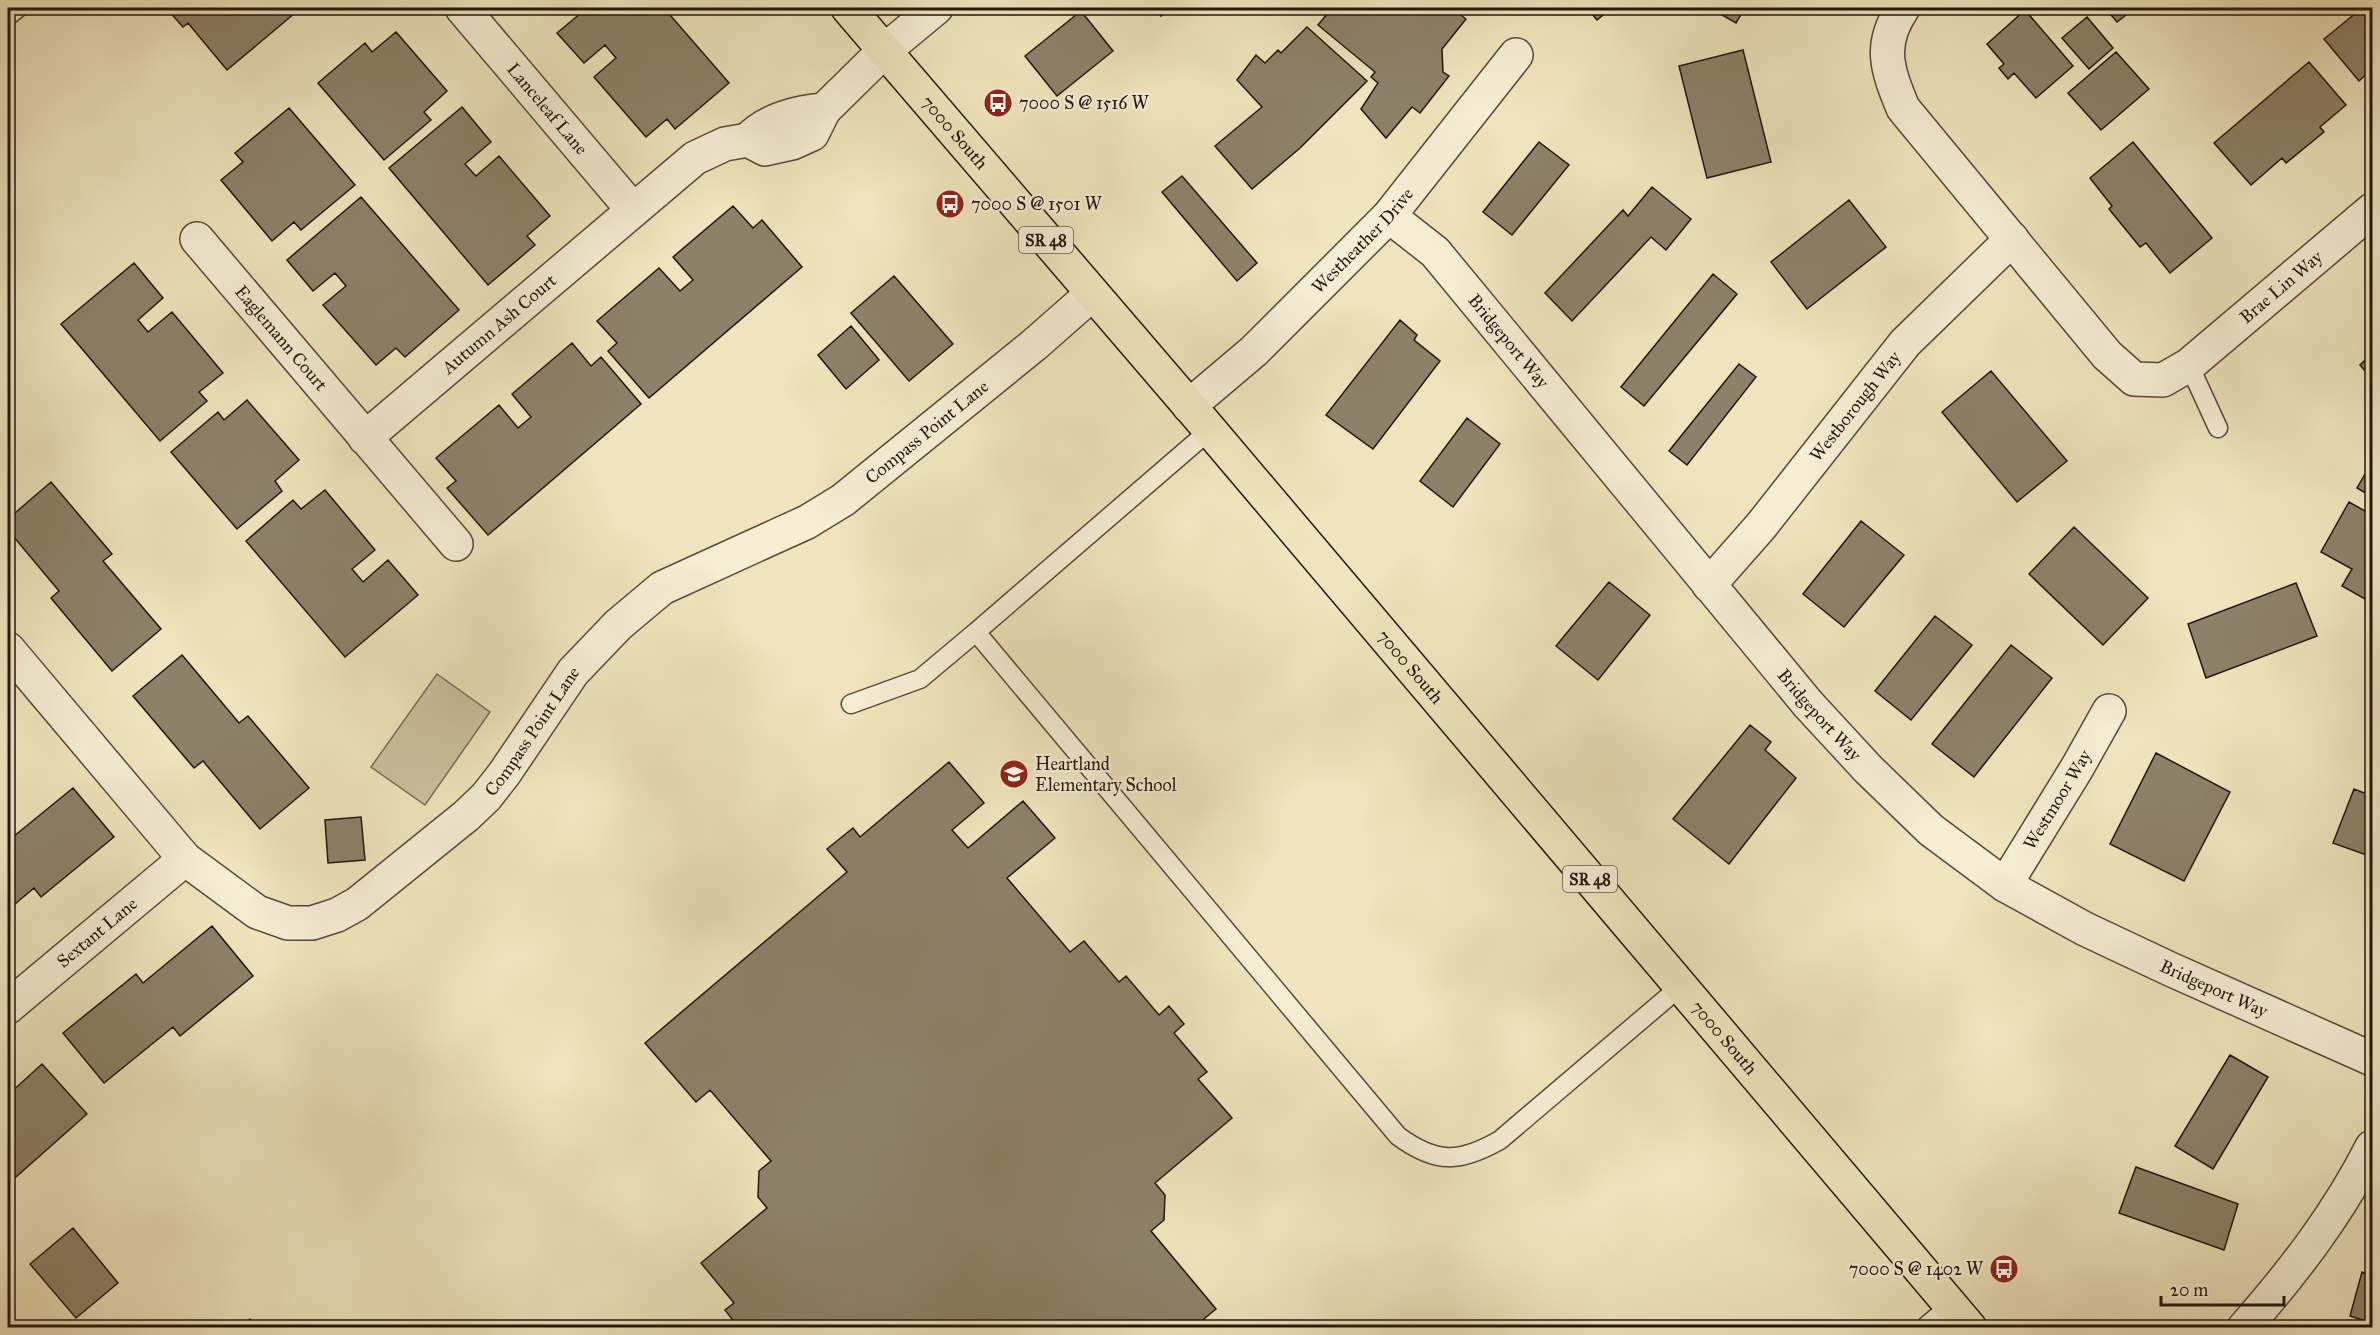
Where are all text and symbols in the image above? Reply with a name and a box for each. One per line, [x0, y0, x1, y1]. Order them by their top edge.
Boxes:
street label: Lanceleaf Lane [502, 58, 592, 159]
bus stop icon: 7000 S @ 1516 W [982, 87, 1014, 119]
street label: 7000 South [917, 91, 993, 174]
place label: 7000 S @ 1516 W [1019, 92, 1149, 114]
street label: Westheather Drive [1307, 183, 1418, 298]
bus stop icon: 7000 S @ 1501 W [934, 188, 966, 220]
place label: 7000 S @ 1501 W [971, 193, 1103, 215]
road number: SR 48 [1019, 227, 1073, 253]
street label: Brae Lin Way [2235, 245, 2327, 328]
street label: Autumn Ash Court [437, 269, 561, 379]
street label: Eaglemann Court [230, 281, 333, 396]
street label: Bridgeport Way [1463, 290, 1554, 393]
street label: Westborough Way [1805, 346, 1906, 466]
street label: Compass Point Lane [861, 375, 993, 489]
street label: 7000 South [1373, 625, 1448, 708]
street label: Compass Point Lane [480, 661, 584, 801]
street label: Bridgeport Way [1773, 664, 1866, 766]
street label: Westmoor Way [2018, 745, 2096, 854]
place label: Heartland Elementary School [1035, 753, 1177, 796]
school or university icon: Heartland Elementary School [998, 758, 1030, 790]
road number: SR 48 [1563, 866, 1617, 892]
street label: Sextant Lane [52, 893, 142, 972]
street label: Bridgeport Way [2156, 955, 2272, 1022]
street label: 7000 South [1687, 996, 1762, 1079]
bus stop icon: 7000 S @ 1402 W [1988, 1253, 2020, 1285]
place label: 7000 S @ 1402 W [1849, 1258, 1984, 1280]
scale bar [2161, 1269, 2284, 1307]
text: 20 m [2170, 1279, 2208, 1301]

